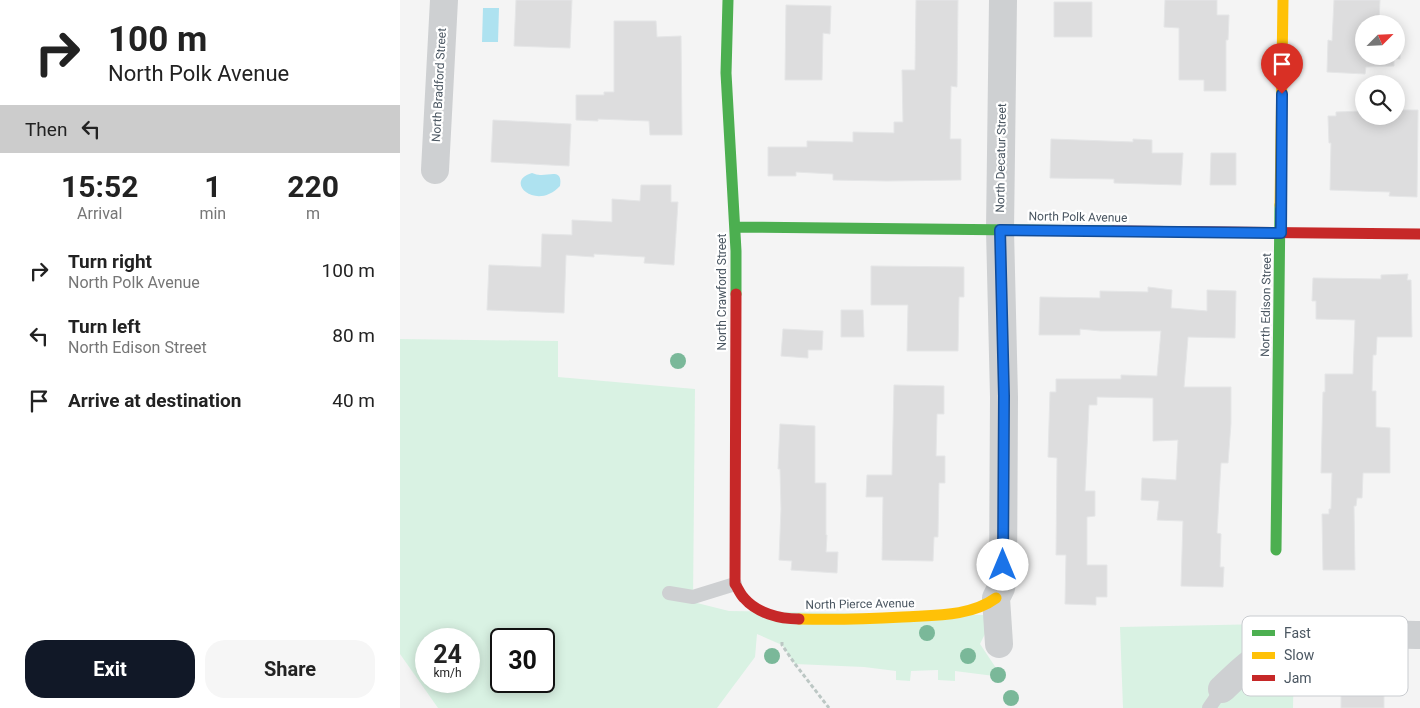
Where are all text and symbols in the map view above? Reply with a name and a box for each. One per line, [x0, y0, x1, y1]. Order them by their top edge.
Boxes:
north arrow [1355, 15, 1405, 65]
map controls [1355, 15, 1405, 125]
text: 100 m [108, 19, 207, 60]
icon: right [25, 20, 90, 85]
street label: North Bradford Street [429, 28, 449, 142]
pin [1261, 43, 1303, 94]
icon: arrive [1268, 50, 1296, 78]
text: North Polk Avenue [108, 61, 289, 86]
button: search [1355, 75, 1405, 125]
street label: North Decatur Street [993, 103, 1009, 213]
icon: left [77, 115, 105, 143]
text: Then [25, 118, 67, 141]
text: 15:52 [61, 169, 138, 204]
text: 1 [204, 169, 221, 204]
text: 220 [287, 169, 339, 204]
text: Arrival [77, 204, 122, 223]
text: min [199, 204, 226, 223]
text: m [306, 204, 320, 223]
street label: North Polk Avenue [1028, 209, 1128, 225]
street label: North Crawford Street [715, 234, 729, 350]
text: Turn right [68, 250, 152, 273]
street label: North Edison Street [1258, 253, 1274, 357]
icon: right [25, 257, 53, 285]
text: 100 m [322, 259, 375, 282]
text: North Polk Avenue [68, 273, 200, 292]
text: Turn left [68, 315, 141, 338]
icon: left [25, 322, 53, 350]
text: 80 m [332, 324, 375, 347]
text: North Edison Street [68, 338, 207, 357]
icon: arrive [25, 387, 53, 415]
text: Arrive at destination [68, 389, 241, 412]
text: 40 m [332, 389, 375, 412]
position arrow [976, 538, 1028, 590]
street label: North Pierce Avenue [805, 596, 915, 612]
legend [1242, 616, 1408, 696]
text: Fast [1284, 625, 1311, 641]
speed limit sign: 30 [490, 628, 555, 693]
button: Exit [25, 640, 195, 698]
button: Share [205, 640, 375, 698]
text: 24 [433, 640, 462, 669]
text: Slow [1284, 647, 1315, 663]
text: km/h [433, 666, 462, 680]
text: Jam [1284, 670, 1312, 686]

